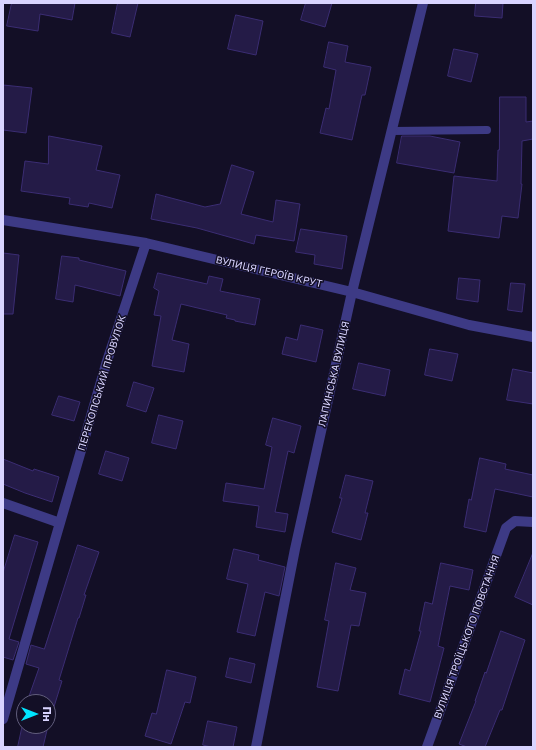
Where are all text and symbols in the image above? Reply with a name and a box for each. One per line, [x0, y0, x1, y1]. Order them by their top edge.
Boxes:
street label: ВУЛИЦЯ ГЕРОЇВ КРУТ [215, 254, 323, 290]
street label: ПЕРЕКОПСЬКИЙ ПРОВУЛОК [76, 314, 128, 452]
street label: ЛАПИНСЬКА ВУЛИЦЯ [316, 320, 352, 428]
street label: ВУЛИЦЯ ТРОЇЦЬКОГО ПОВСТАННЯ [432, 553, 502, 721]
north arrow [16, 694, 56, 734]
text: Пн [41, 707, 54, 721]

